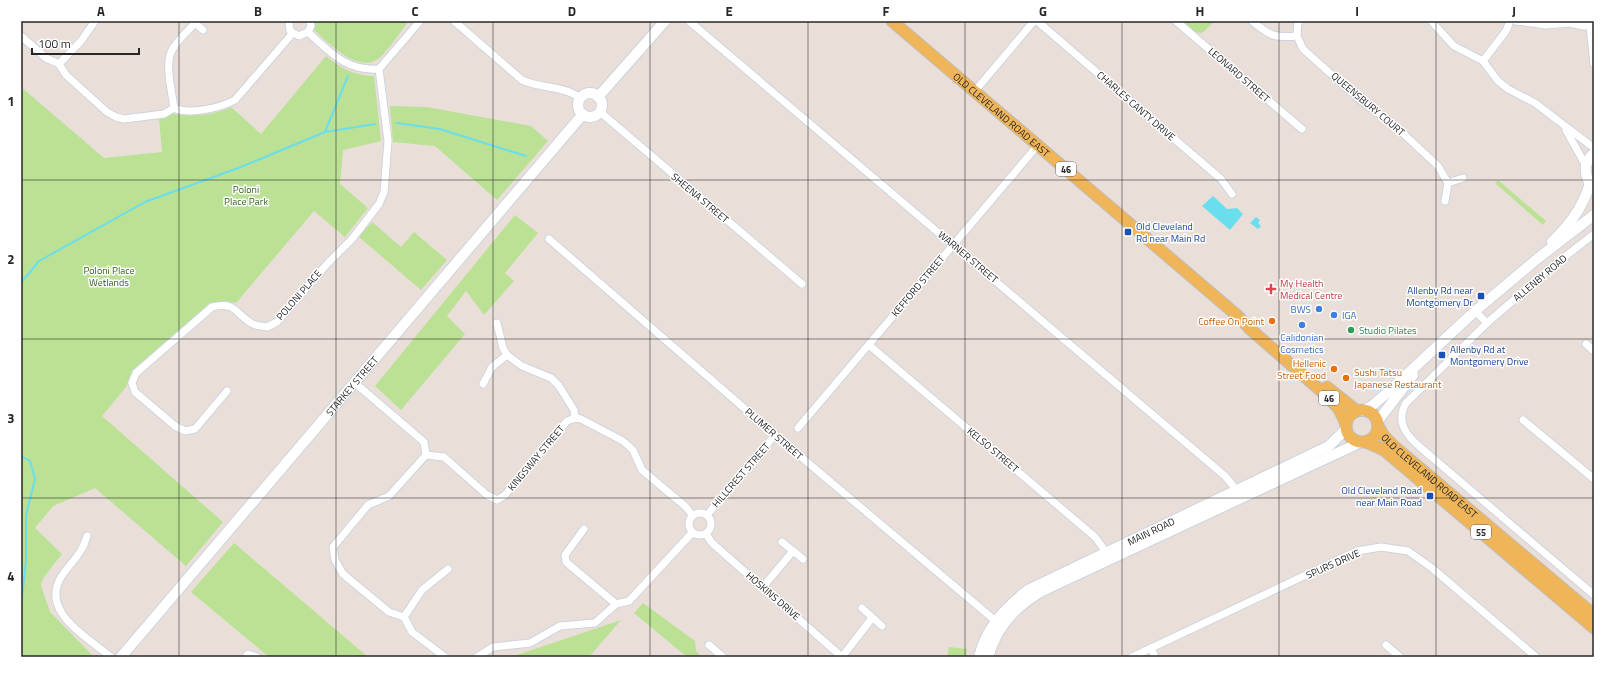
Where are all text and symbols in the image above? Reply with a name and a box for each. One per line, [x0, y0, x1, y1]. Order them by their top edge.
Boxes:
text: A [97, 1, 105, 21]
text: B [254, 1, 262, 21]
text: C [411, 1, 419, 21]
text: D [568, 1, 576, 21]
text: E [725, 1, 733, 21]
text: F [883, 1, 890, 21]
text: G [1039, 1, 1047, 21]
text: H [1196, 1, 1204, 21]
text: I [1355, 1, 1359, 21]
text: J [1512, 1, 1516, 21]
scale bar [32, 30, 139, 56]
text: 100 m [38, 34, 71, 53]
street label: LEONARD STREET [1205, 44, 1274, 107]
street label: CHARLES CANTY DRIVE [1093, 68, 1179, 145]
street label: OLD CLEVELAND ROAD EAST [950, 69, 1054, 160]
street label: QUEENSBURY COURT [1328, 69, 1409, 140]
text: 1 [7, 91, 15, 111]
road number: 46 [1056, 162, 1076, 176]
street label: SHEENA STREET [668, 169, 733, 227]
park label: Poloni Place Park [224, 182, 268, 209]
place label: Old Cleveland Rd near Main Rd [1136, 219, 1205, 246]
street label: WARNER STREET [935, 227, 1002, 287]
marker: Old Cleveland Rd near Main Rd [1123, 227, 1133, 237]
text: 2 [7, 249, 15, 269]
street label: KEFFORD STREET [888, 251, 949, 320]
street label: ALLENBY ROAD [1510, 251, 1570, 305]
park label: Poloni Place Wetlands [83, 263, 135, 290]
street label: POLONI PLACE [273, 266, 326, 324]
place label: My Health Medical Centre [1280, 276, 1342, 303]
marker: My Health Medical Centre [1265, 283, 1277, 295]
place label: Allenby Rd near Montgomery Dr [1406, 283, 1474, 310]
marker: Allenby Rd near Montgomery Dr [1476, 291, 1486, 301]
place label: BWS [1291, 302, 1311, 317]
marker: BWS [1314, 304, 1324, 314]
place label: IGA [1342, 308, 1357, 323]
marker: IGA [1329, 310, 1339, 320]
place label: Coffee On Point [1198, 314, 1264, 329]
marker: Coffee On Point [1267, 316, 1277, 326]
marker: Calidonian Cosmetics [1297, 320, 1307, 330]
place label: Studio Pilates [1359, 323, 1417, 338]
marker: Studio Pilates [1346, 325, 1356, 335]
place label: Calidonian Cosmetics [1280, 330, 1324, 357]
place label: Allenby Rd at Montgomery Drive [1450, 342, 1529, 369]
marker: Allenby Rd at Montgomery Drive [1437, 350, 1447, 360]
street label: STARKEY STREET [322, 352, 382, 419]
place label: Hellenic Street Food [1277, 356, 1326, 383]
marker: Hellenic Street Food [1329, 364, 1339, 374]
place label: Sushi Tatsu Japanese Restaurant [1354, 365, 1442, 392]
marker: Sushi Tatsu Japanese Restaurant [1341, 373, 1351, 383]
road number: 46 [1319, 391, 1339, 405]
street label: PLUMER STREET [742, 405, 807, 464]
text: 3 [7, 408, 15, 428]
street label: KINGSWAY STREET [504, 421, 568, 494]
street label: KELSO STREET [964, 424, 1023, 477]
street label: OLD CLEVELAND ROAD EAST [1378, 430, 1481, 522]
street label: HILLCREST STREET [709, 439, 774, 511]
place label: Old Cleveland Road near Main Road [1341, 483, 1422, 510]
marker: Old Cleveland Road near Main Road [1425, 491, 1435, 501]
street label: MAIN ROAD [1125, 513, 1177, 549]
road number: 55 [1471, 525, 1491, 539]
street label: SPURS DRIVE [1303, 545, 1363, 583]
text: 4 [7, 566, 15, 586]
street label: HOSKINS DRIVE [743, 568, 804, 624]

